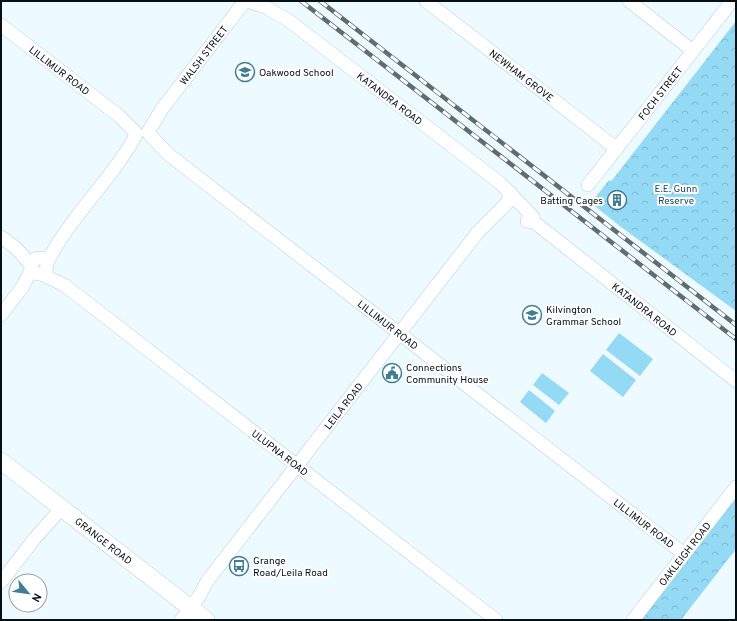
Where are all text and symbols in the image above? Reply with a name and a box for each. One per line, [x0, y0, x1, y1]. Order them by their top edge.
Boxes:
street label: WALSH STREET [178, 24, 232, 88]
street label: LILLIMUR ROAD [26, 44, 92, 99]
street label: NEWHAM GROVE [486, 47, 555, 105]
school or university icon: Oakwood School [234, 61, 256, 83]
street label: FOCH STREET [636, 64, 686, 123]
place label: Oakwood School [259, 67, 334, 80]
street label: KATANDRA ROAD [354, 70, 425, 129]
park label: E.E. Gunn Reserve [655, 183, 697, 208]
building icon: Batting Cages [606, 189, 628, 211]
place label: Batting Cages [540, 195, 603, 208]
street label: KATANDRA ROAD [609, 281, 679, 340]
street label: LILLIMUR ROAD [354, 298, 420, 353]
school or university icon: Kilvington Grammar School [521, 304, 543, 326]
place label: Kilvington Grammar School [546, 304, 621, 329]
public building icon: Connections Community House [381, 362, 403, 384]
place label: Connections Community House [406, 362, 488, 387]
street label: LEILA ROAD [322, 380, 367, 433]
street label: ULUPNA ROAD [248, 428, 310, 480]
street label: LILLIMUR ROAD [610, 497, 676, 552]
street label: GRANGE ROAD [71, 516, 134, 568]
street label: OAKLEIGH ROAD [657, 520, 715, 589]
bus stop icon: Grange Road/Leila Road [228, 555, 250, 577]
place label: Grange Road/Leila Road [253, 555, 328, 580]
north arrow [8, 573, 48, 613]
text: N [28, 591, 44, 604]

